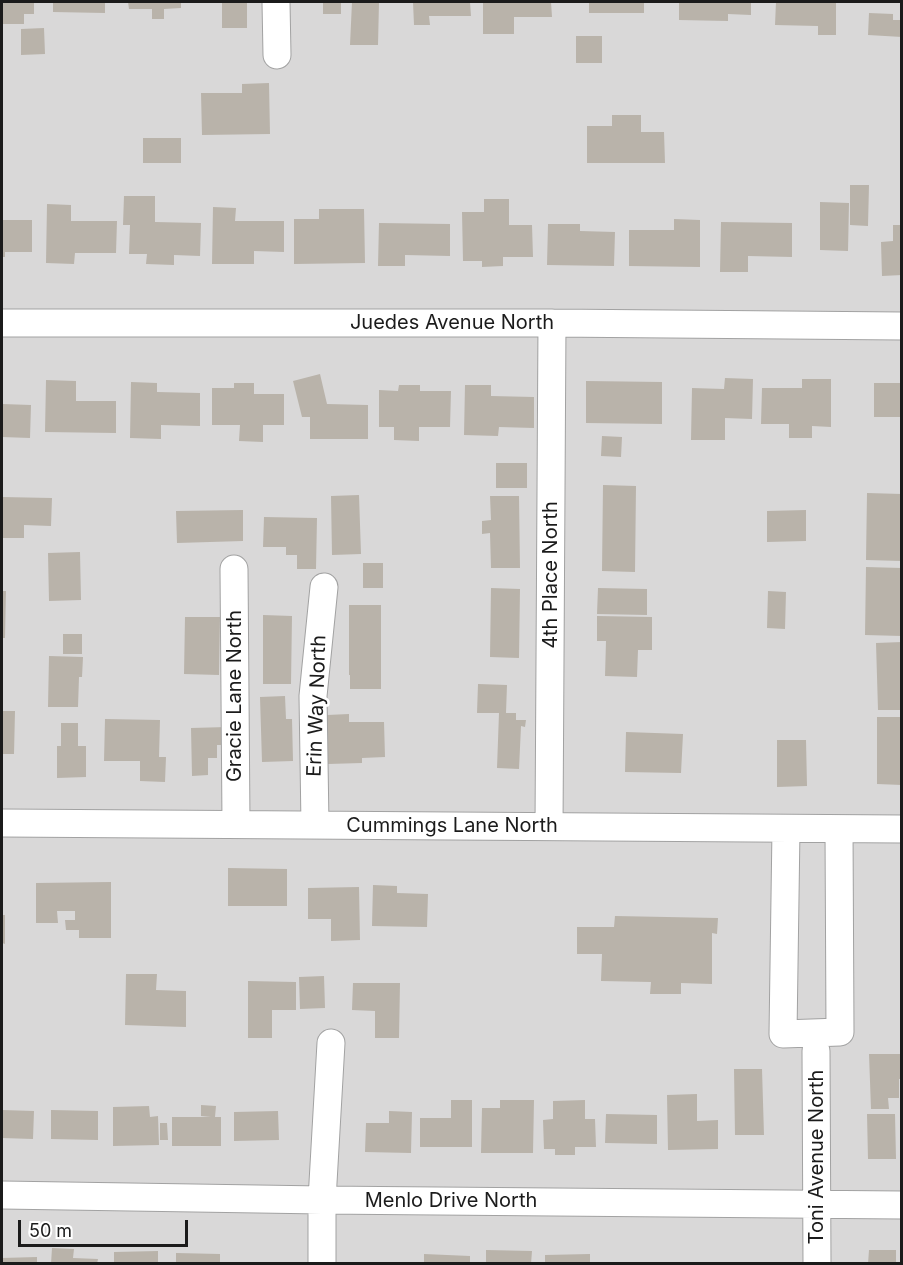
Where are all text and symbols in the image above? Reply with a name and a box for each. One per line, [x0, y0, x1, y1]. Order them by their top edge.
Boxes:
street label: Juedes Avenue North [350, 311, 554, 335]
street label: 4th Place North [539, 501, 563, 649]
street label: Gracie Lane North [223, 610, 247, 782]
street label: Erin Way North [303, 635, 331, 777]
street label: Cummings Lane North [346, 814, 558, 838]
street label: Toni Avenue North [805, 1070, 829, 1244]
street label: Menlo Drive North [365, 1189, 537, 1213]
scale bar [21, 1208, 190, 1246]
text: 50 m [29, 1220, 72, 1241]

